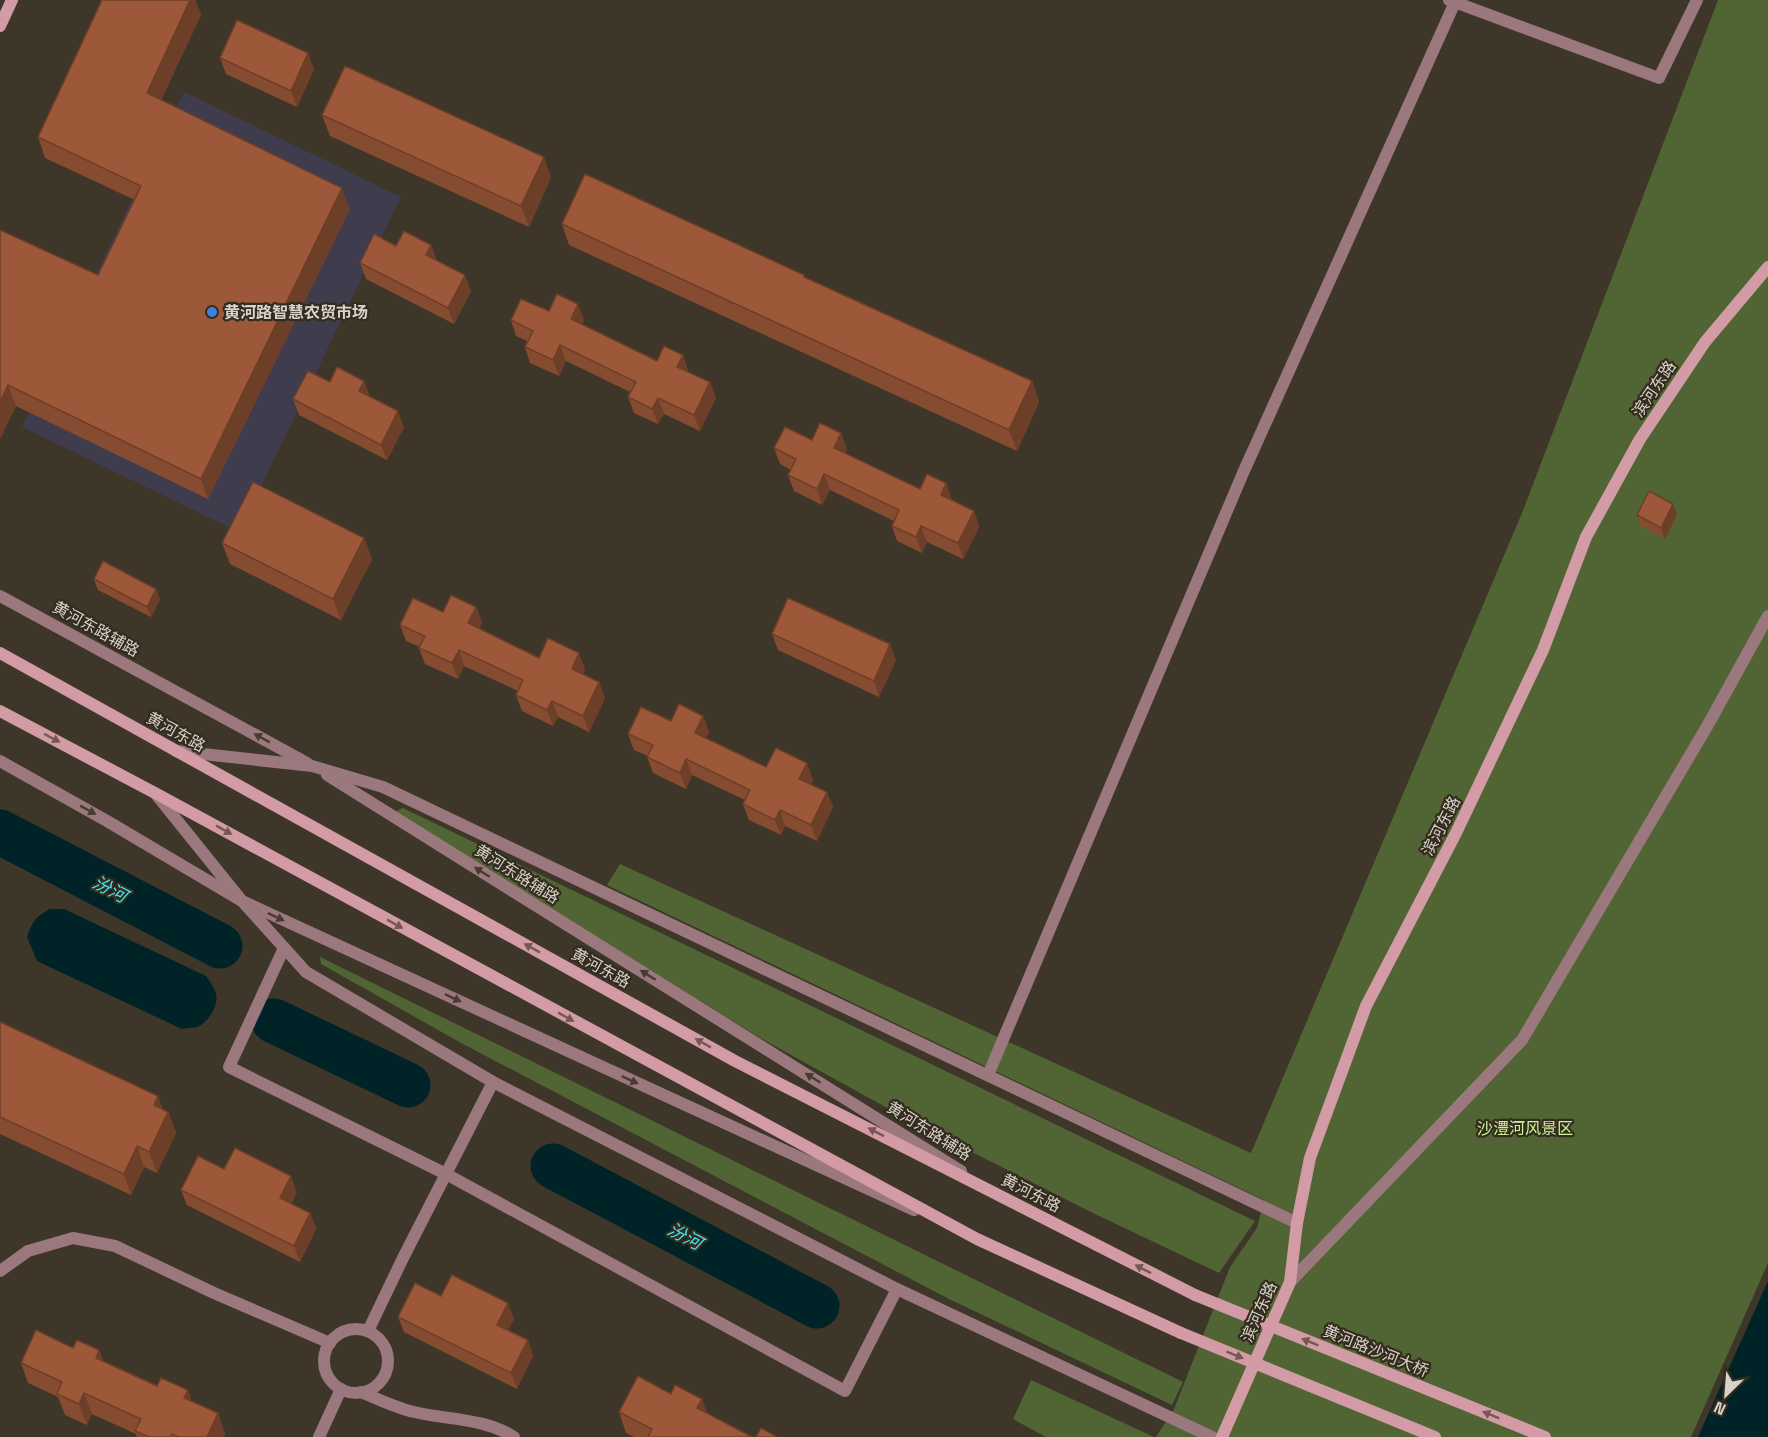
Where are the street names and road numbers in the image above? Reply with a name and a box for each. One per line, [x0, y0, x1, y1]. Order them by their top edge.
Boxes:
street label: 滨河东路 [1627, 357, 1681, 421]
street label: 黄河东路辅路 [49, 597, 143, 661]
street label: 黄河东路 [143, 707, 209, 757]
street label: 滨河东路 [1417, 793, 1465, 859]
street label: 黄河东路辅路 [471, 840, 563, 908]
street label: 黄河东路 [568, 943, 634, 993]
street label: 黄河东路辅路 [883, 1097, 975, 1165]
street label: 黄河东路 [998, 1169, 1064, 1217]
street label: 滨河东路 [1236, 1278, 1282, 1346]
street label: 黄河路沙河大桥 [1320, 1320, 1432, 1382]

